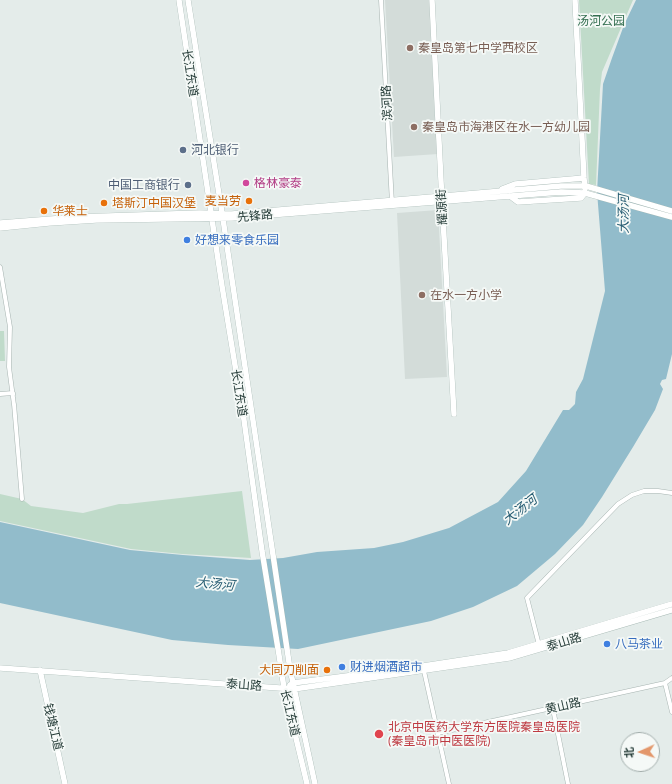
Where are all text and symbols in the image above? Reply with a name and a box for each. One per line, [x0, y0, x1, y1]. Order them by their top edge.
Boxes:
park label: 汤河公园 [577, 14, 625, 28]
place label: 秦皇岛第七中学西校区 [418, 41, 538, 55]
marker: 秦皇岛第七中学西校区 [405, 43, 415, 53]
street label: 长江东道 [179, 48, 201, 98]
street label: 滨河路 [379, 85, 395, 121]
place label: 秦皇岛市海港区在水一方幼儿园 [422, 120, 590, 134]
marker: 秦皇岛市海港区在水一方幼儿园 [409, 122, 419, 132]
place label: 河北银行 [191, 143, 239, 157]
marker: 河北银行 [178, 145, 188, 155]
place label: 格林豪泰 [254, 176, 302, 190]
place label: 中国工商银行 [108, 178, 180, 192]
marker: 格林豪泰 [241, 178, 251, 188]
marker: 中国工商银行 [183, 180, 193, 190]
street label: 耀源街 [434, 189, 450, 225]
place label: 麦当劳 [205, 194, 241, 208]
water label: 大汤河 [616, 195, 632, 233]
place label: 塔斯汀中国汉堡 [112, 196, 196, 210]
marker: 麦当劳 [244, 196, 254, 206]
marker: 塔斯汀中国汉堡 [99, 198, 109, 208]
place label: 华莱士 [52, 204, 88, 218]
marker: 华莱士 [39, 206, 49, 216]
street label: 先锋路 [236, 207, 274, 225]
place label: 好想来零食乐园 [195, 233, 279, 247]
marker: 好想来零食乐园 [182, 235, 192, 245]
place label: 在水一方小学 [430, 288, 502, 302]
marker: 在水一方小学 [417, 290, 427, 300]
street label: 长江东道 [228, 368, 250, 418]
water label: 大汤河 [500, 492, 540, 528]
water label: 大汤河 [195, 574, 235, 594]
street label: 泰山路 [545, 630, 583, 654]
place label: 八马茶业 [615, 637, 663, 651]
marker: 八马茶业 [602, 639, 612, 649]
place label: 财进烟酒超市 [350, 660, 422, 674]
marker: 财进烟酒超市 [337, 662, 347, 672]
place label: 大同刀削面 [259, 663, 319, 677]
marker: 大同刀削面 [322, 665, 332, 675]
street label: 泰山路 [226, 677, 262, 693]
street label: 长江东道 [278, 688, 302, 738]
street label: 黄山路 [544, 695, 582, 717]
street label: 钱塘江道 [41, 702, 65, 752]
place label: 北京中医药大学东方医院秦皇岛医院 (秦皇岛市中医医院) [388, 720, 580, 748]
marker: 北京中医药大学东方医院秦皇岛医院 (秦皇岛市中医医院) [373, 728, 385, 740]
north arrow [620, 732, 660, 772]
text: 北 [622, 747, 635, 758]

